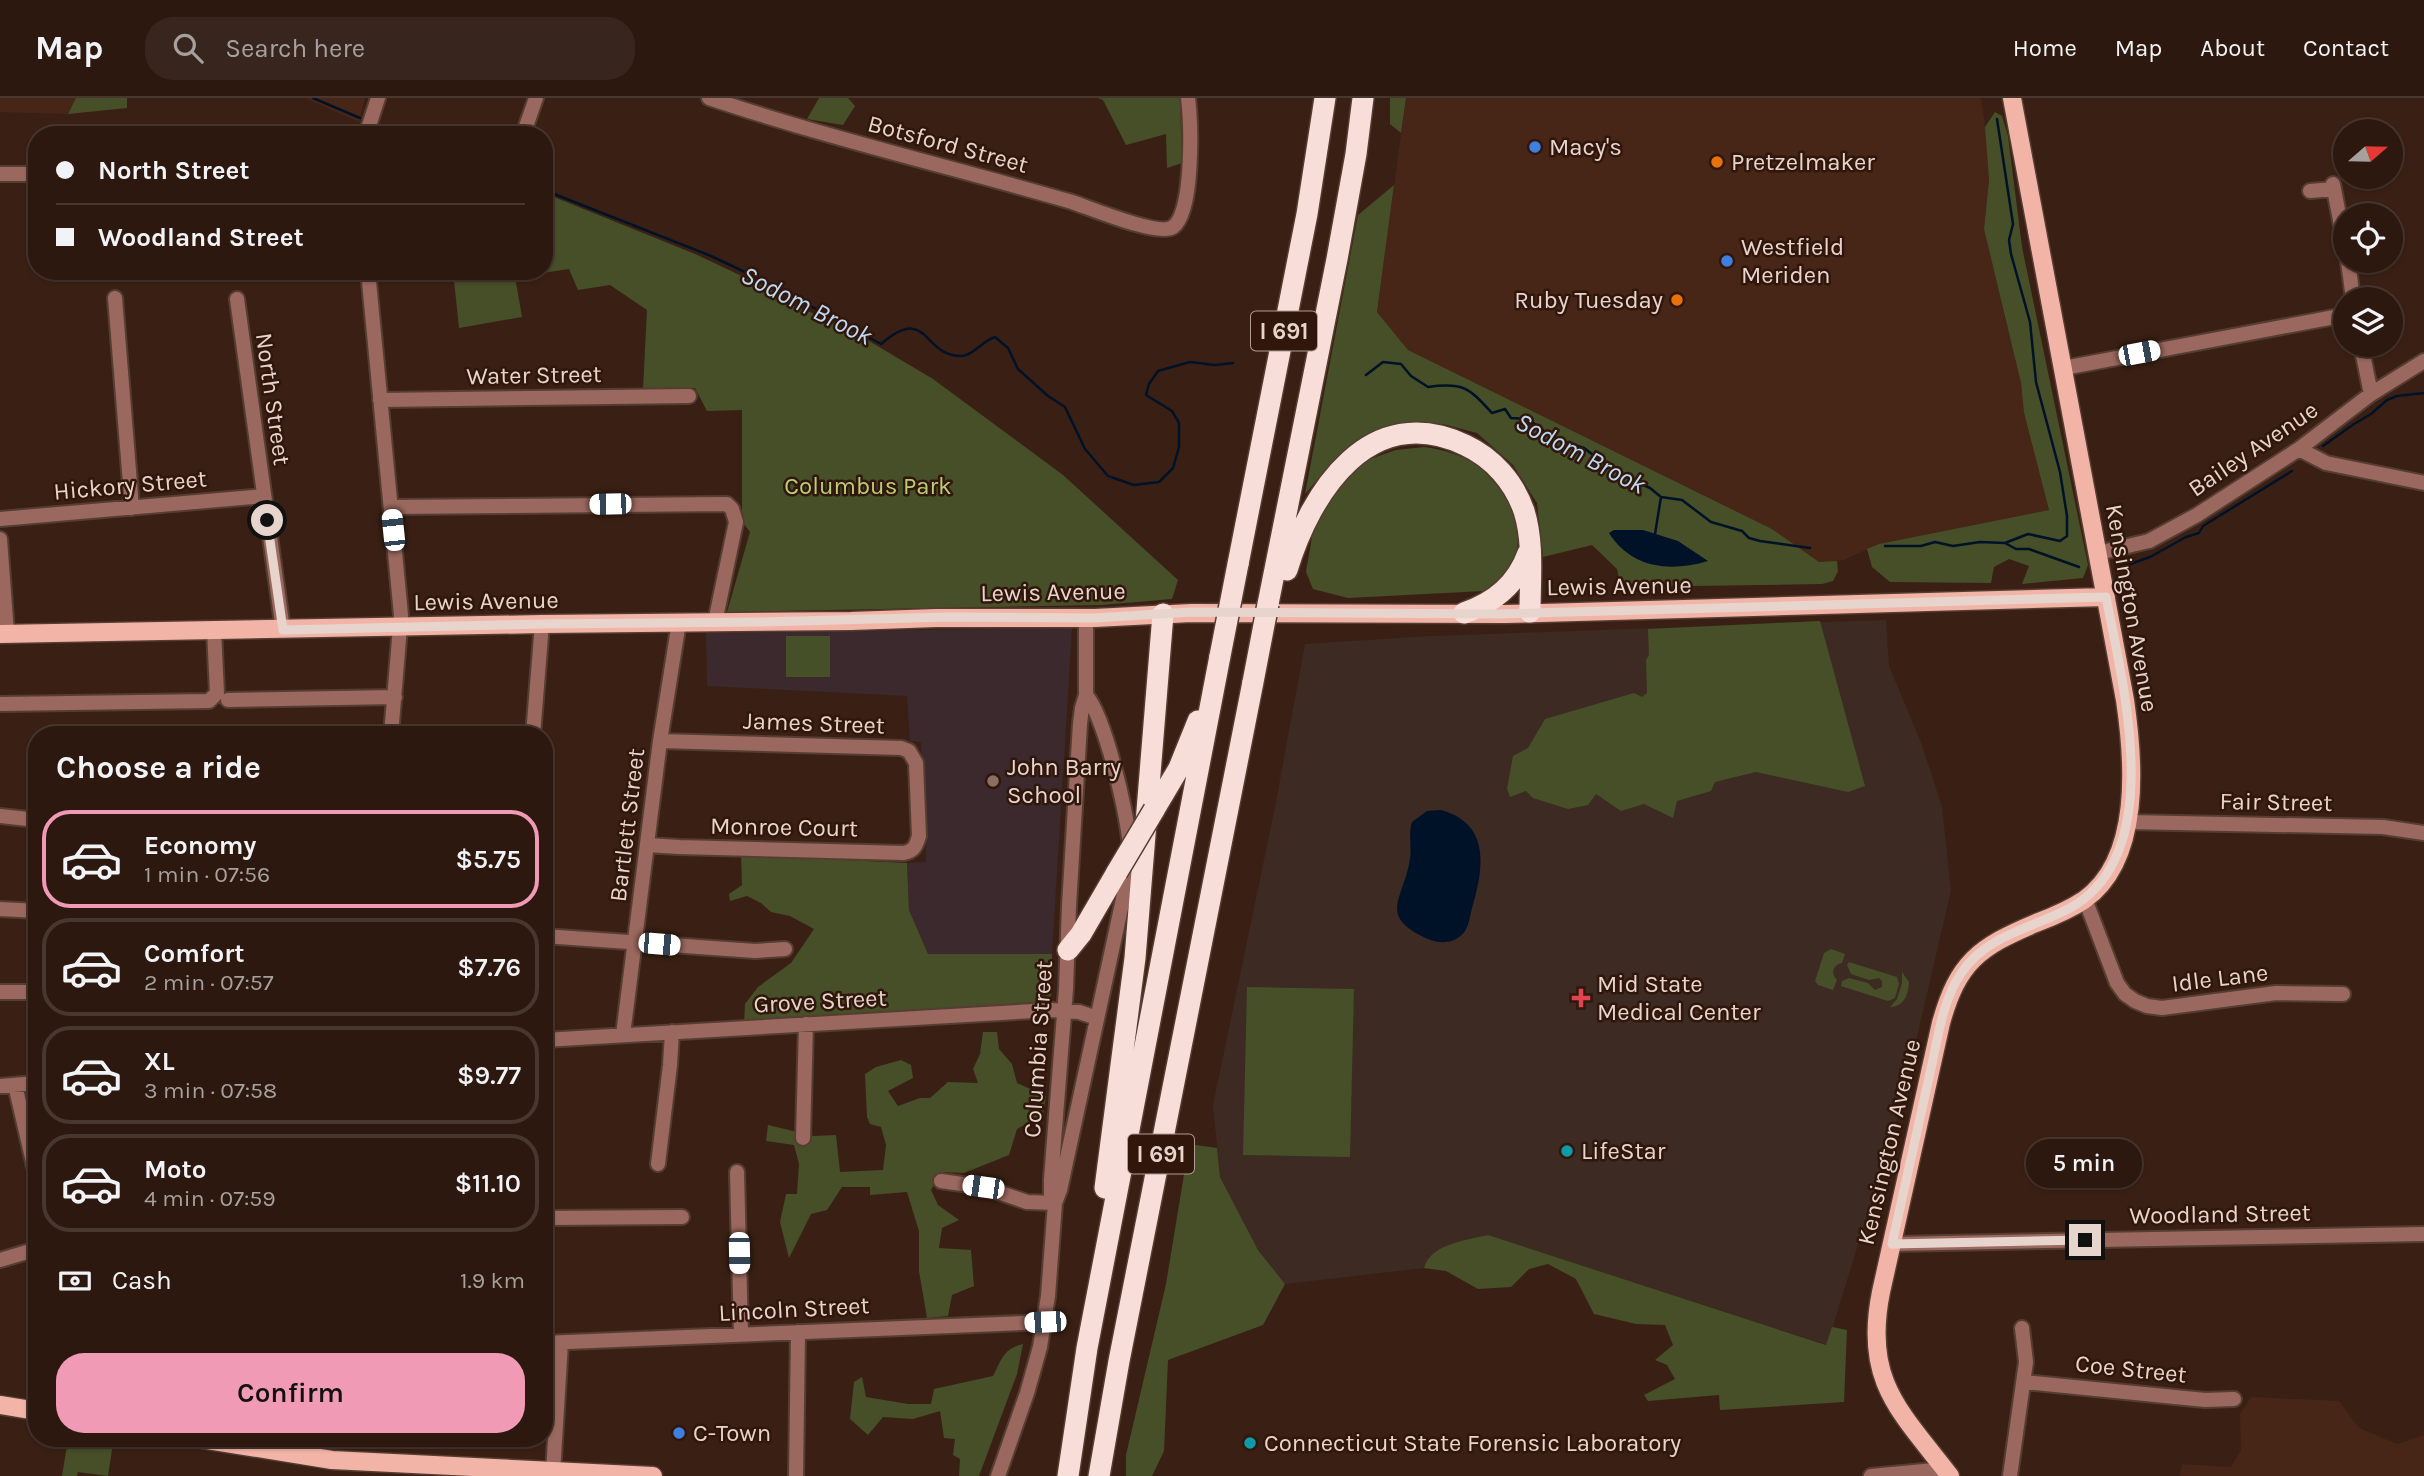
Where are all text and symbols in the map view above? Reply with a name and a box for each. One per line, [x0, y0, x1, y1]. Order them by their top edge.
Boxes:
search box [145, 17, 635, 80]
text: Map [35, 29, 103, 67]
icon: search [169, 29, 207, 67]
text: Search here [225, 33, 365, 64]
text: Home [2013, 34, 2077, 62]
text: Map [2115, 34, 2162, 62]
text: About [2200, 34, 2265, 62]
text: Contact [2303, 34, 2389, 62]
street label: Botsford Street [865, 109, 1031, 179]
north arrow [2333, 119, 2403, 189]
map controls [2333, 119, 2403, 357]
place label: Macy's [1549, 133, 1622, 161]
marker: Macy's [1527, 139, 1543, 155]
place label: Pretzelmaker [1731, 148, 1875, 176]
marker: Pretzelmaker [1709, 154, 1725, 170]
text: North Street [98, 155, 249, 186]
button: locate [2333, 203, 2403, 273]
text: Woodland Street [98, 222, 304, 253]
place label: Westfield Meriden [1741, 233, 1844, 289]
marker: Westfield Meriden [1719, 253, 1735, 269]
water label: Sodom Brook [736, 259, 878, 352]
place label: Ruby Tuesday [1514, 286, 1663, 314]
button: layers [2333, 287, 2403, 357]
marker: Ruby Tuesday [1669, 292, 1685, 308]
road number: I 691 [1251, 312, 1317, 350]
street label: North Street [250, 331, 296, 467]
car [2117, 339, 2162, 367]
street label: Water Street [466, 360, 602, 390]
street label: Bailey Avenue [2183, 395, 2323, 503]
water label: Sodom Brook [1510, 406, 1652, 501]
street label: Hickory Street [52, 464, 208, 506]
park label: Columbus Park [784, 472, 952, 500]
car [589, 493, 632, 515]
street label: Kensington Avenue [2100, 502, 2164, 714]
route start [251, 504, 283, 536]
car [381, 508, 406, 552]
street label: Lewis Avenue [1546, 571, 1692, 601]
street label: Lewis Avenue [980, 577, 1126, 607]
street label: Lewis Avenue [413, 586, 559, 616]
street label: James Street [743, 707, 885, 739]
street label: Bartlett Street [604, 747, 650, 903]
text: Choose a ride [56, 749, 261, 786]
place label: John Barry School [1007, 753, 1121, 809]
marker: John Barry School [985, 773, 1001, 789]
street label: Fair Street [2219, 787, 2333, 817]
street label: Monroe Court [710, 812, 858, 842]
icon: car [60, 828, 123, 891]
text: Economy [144, 830, 256, 861]
text: $5.75 [455, 844, 521, 875]
text: 1 min · 07:56 [144, 861, 270, 888]
car [638, 932, 681, 956]
icon: car [60, 936, 123, 999]
text: Comfort [144, 938, 245, 969]
text: $7.76 [457, 952, 521, 983]
street label: Idle Lane [2170, 958, 2270, 998]
street label: Columbia Street [1018, 959, 1058, 1139]
text: 2 min · 07:57 [144, 969, 274, 996]
place label: Mid State Medical Center [1597, 970, 1761, 1026]
street label: Grove Street [753, 984, 887, 1018]
marker: Mid State Medical Center [1571, 988, 1591, 1008]
street label: Kensington Avenue [1852, 1036, 1926, 1248]
icon: car [60, 1044, 123, 1107]
text: XL [144, 1046, 175, 1077]
text: $9.77 [457, 1060, 521, 1091]
text: 3 min · 07:58 [144, 1077, 277, 1104]
road number: I 691 [1128, 1134, 1194, 1174]
place label: LifeStar [1581, 1137, 1666, 1165]
callout: 5 min [2027, 1138, 2143, 1188]
marker: LifeStar [1559, 1143, 1575, 1159]
text: 5 min [2053, 1150, 2115, 1177]
icon: car [60, 1152, 123, 1215]
text: Moto [144, 1154, 206, 1185]
text: $11.10 [455, 1168, 521, 1199]
car [961, 1174, 1006, 1200]
text: 4 min · 07:59 [144, 1185, 276, 1212]
street label: Woodland Street [2129, 1198, 2311, 1230]
route end [2069, 1224, 2101, 1256]
car [729, 1232, 750, 1274]
icon: cash [56, 1262, 94, 1300]
text: Cash [112, 1265, 172, 1296]
text: 1.9 km [460, 1267, 525, 1294]
street label: Lincoln Street [718, 1291, 870, 1327]
car [1024, 1311, 1067, 1333]
street label: Coe Street [2074, 1349, 2188, 1389]
button: Confirm [56, 1353, 525, 1433]
place label: C-Town [693, 1419, 771, 1447]
marker: C-Town [671, 1425, 687, 1441]
place label: Connecticut State Forensic Laboratory [1264, 1429, 1681, 1457]
marker: Connecticut State Forensic Laboratory [1242, 1435, 1258, 1451]

